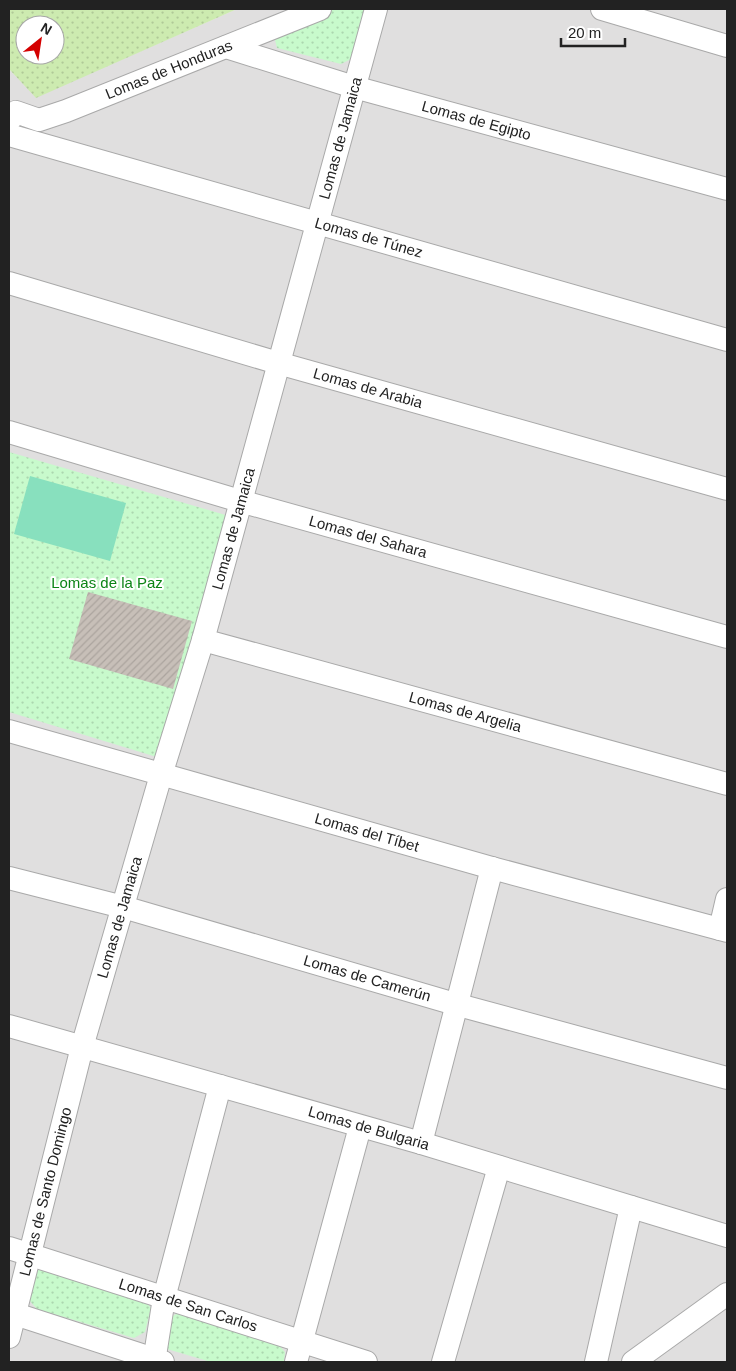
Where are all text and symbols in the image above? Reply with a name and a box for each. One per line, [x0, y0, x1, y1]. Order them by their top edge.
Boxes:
north arrow [15, 15, 65, 65]
scale bar [561, 15, 625, 47]
text: N [38, 19, 55, 38]
text: 20 m [568, 24, 601, 41]
street label: Lomas de Honduras [103, 36, 234, 102]
street label: Lomas de Jamaica [315, 74, 365, 201]
street label: Lomas de Egipto [420, 97, 533, 143]
street label: Lomas de Túnez [313, 214, 425, 261]
street label: Lomas de Arabia [312, 364, 425, 411]
street label: Lomas de Jamaica [208, 465, 258, 592]
street label: Lomas del Sahara [307, 512, 430, 561]
park label: Lomas de la Paz [51, 574, 163, 591]
street label: Lomas de Argelia [407, 688, 524, 735]
street label: Lomas del Tíbet [313, 809, 422, 855]
street label: Lomas de Jamaica [93, 854, 145, 980]
street label: Lomas de Camerún [302, 951, 433, 1004]
street label: Lomas de Bulgaria [306, 1102, 432, 1153]
street label: Lomas de Santo Domingo [16, 1105, 75, 1278]
street label: Lomas de San Carlos [117, 1275, 260, 1335]

